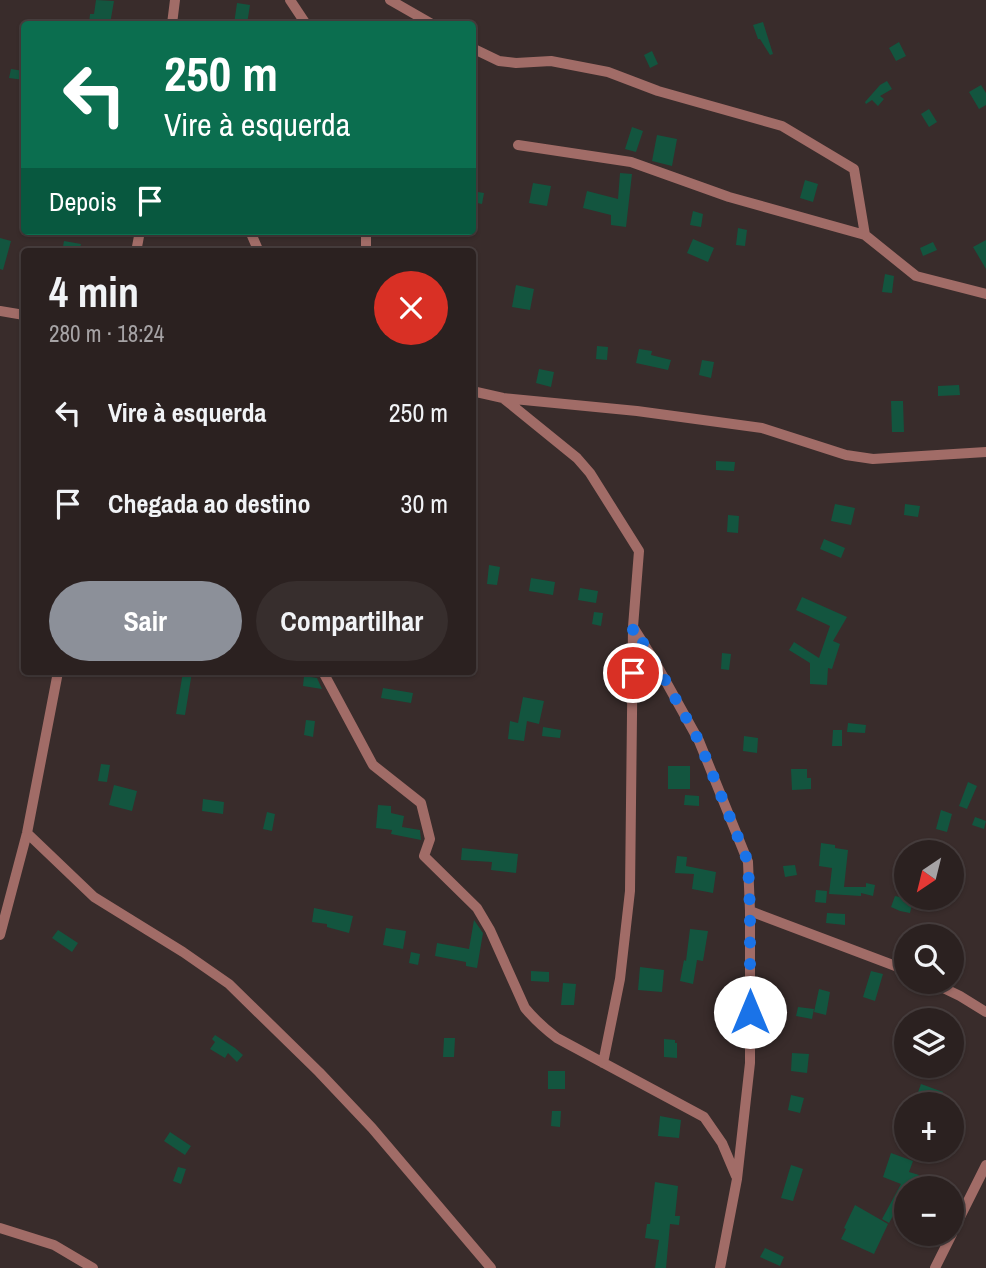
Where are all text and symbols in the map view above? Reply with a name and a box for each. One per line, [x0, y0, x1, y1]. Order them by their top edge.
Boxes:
text: 250 m [164, 40, 278, 106]
icon: left [49, 49, 140, 140]
text: Vire à esquerda [164, 103, 350, 146]
icon: arrive [131, 182, 169, 220]
text: Depois [49, 184, 117, 219]
text: 4 min [49, 264, 139, 320]
button: close [374, 271, 448, 345]
text: 280 m · 18:24 [49, 318, 164, 349]
icon: left [49, 394, 87, 432]
text: Vire à esquerda [108, 395, 266, 430]
text: 250 m [389, 395, 448, 430]
icon: arrive [49, 485, 87, 523]
text: Chegada ao destino [108, 486, 311, 521]
text: 30 m [401, 486, 448, 521]
button: Sair [49, 581, 242, 661]
button: Compartilhar [256, 581, 448, 661]
pin [603, 643, 663, 703]
icon: arrive [614, 654, 652, 692]
north arrow [894, 840, 964, 910]
map controls [894, 840, 964, 1246]
button: search [894, 924, 964, 994]
position arrow [713, 975, 787, 1049]
button: layers [894, 1008, 964, 1078]
button: + [894, 1092, 964, 1162]
button: − [894, 1176, 964, 1246]

